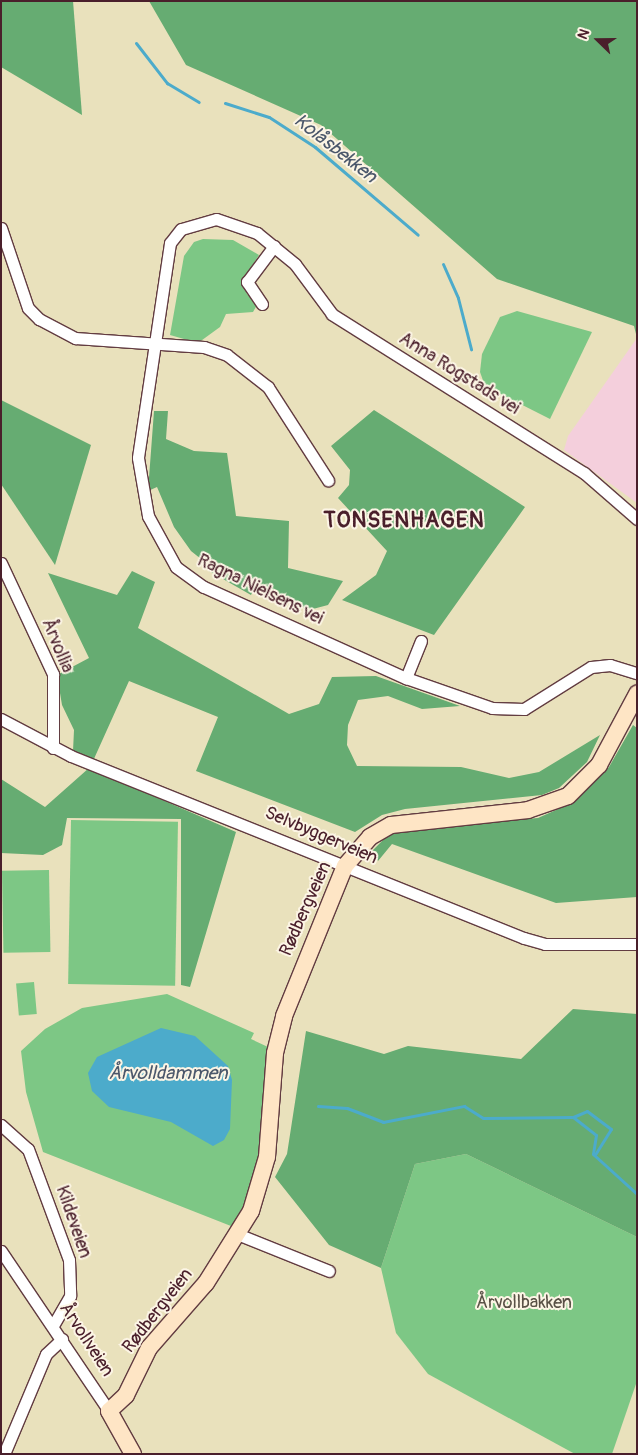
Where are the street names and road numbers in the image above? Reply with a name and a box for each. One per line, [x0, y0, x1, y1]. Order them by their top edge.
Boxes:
street label: Anna Rogstads vei [395, 328, 523, 420]
street label: Ragna Nielsens vei [194, 550, 326, 630]
street label: Årvollia [36, 616, 78, 676]
street label: Selvbyggerveien [261, 803, 381, 869]
street label: Rødbergveien [276, 858, 336, 960]
street label: Kildeveien [51, 1183, 95, 1261]
street label: Rødbergveien [118, 1265, 198, 1357]
street label: Årvollveien [54, 1299, 118, 1381]

